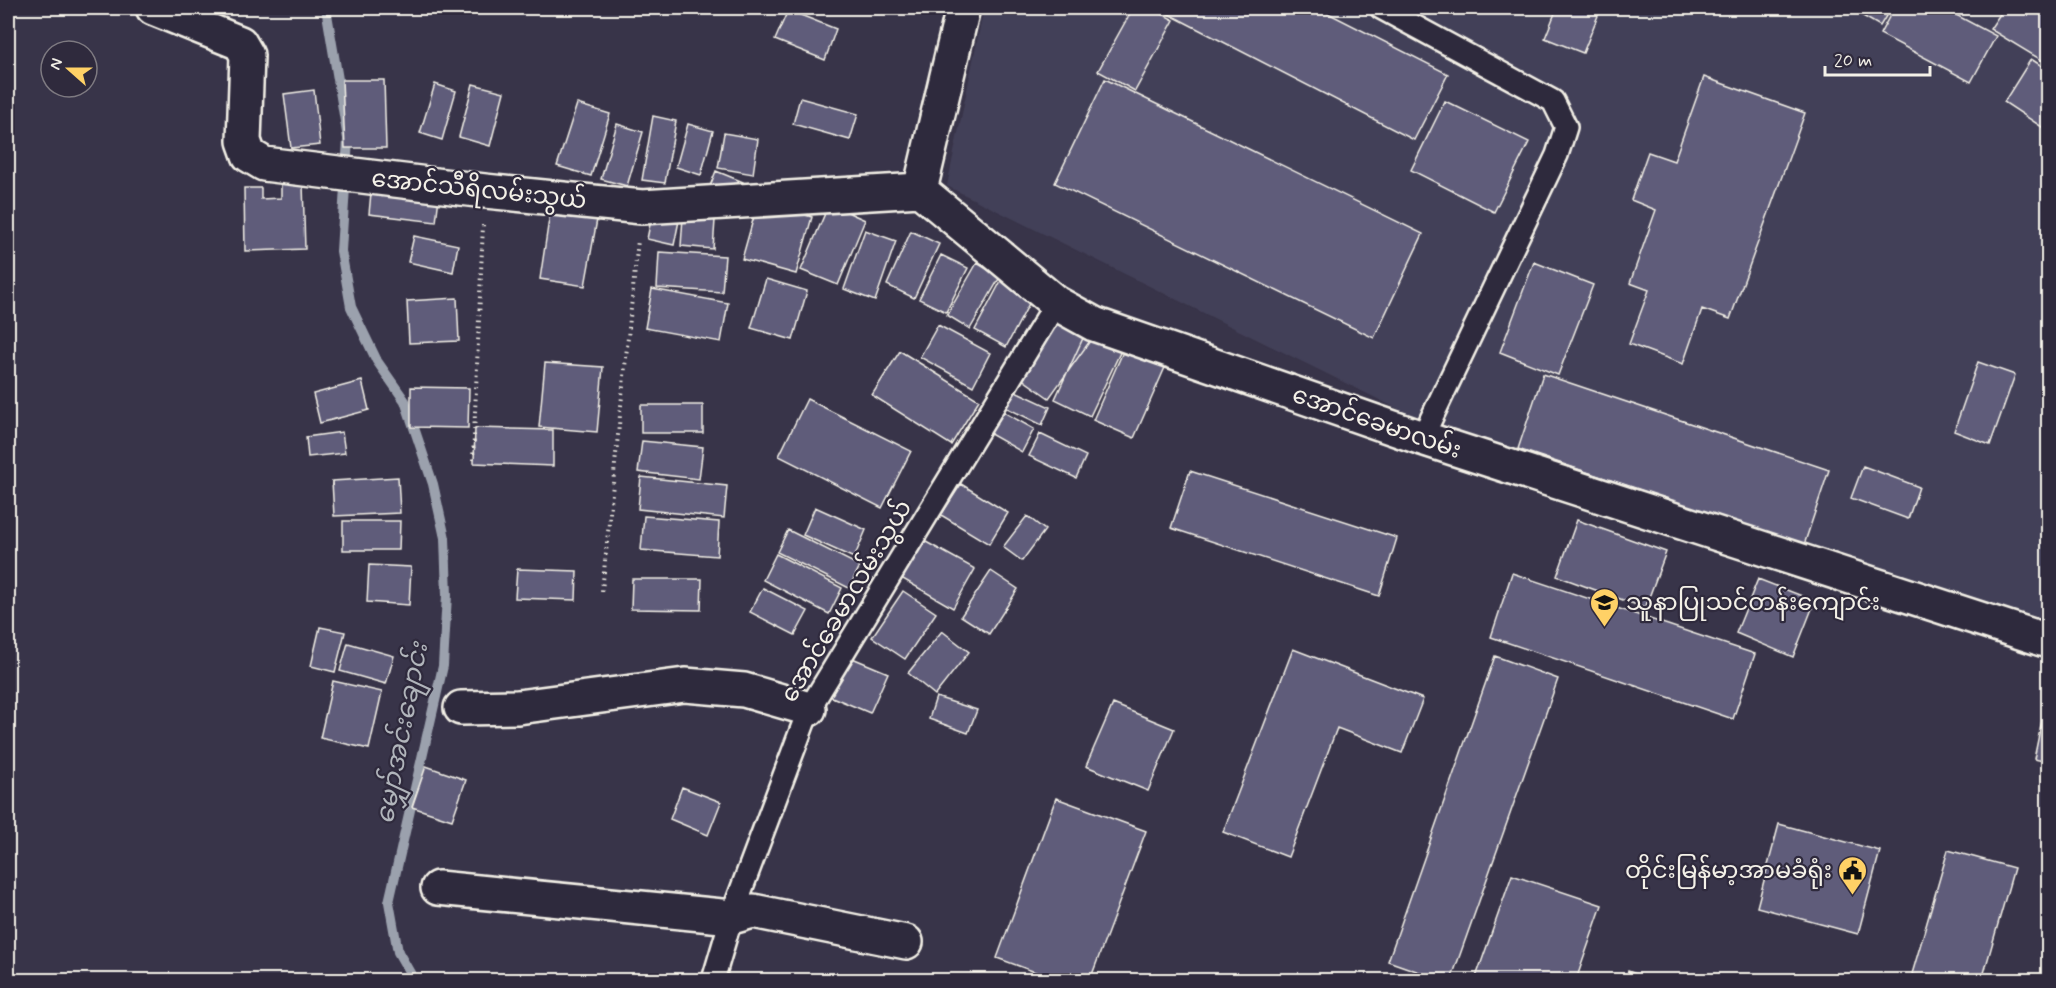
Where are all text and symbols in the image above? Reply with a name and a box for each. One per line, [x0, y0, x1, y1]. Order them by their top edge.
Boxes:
north arrow [39, 39, 99, 99]
scale bar [1825, 39, 1930, 77]
text: 20 m [1834, 49, 1872, 73]
text: N [45, 55, 68, 73]
street label: အောင်သီရိလမ်းသွယ် [370, 162, 588, 219]
street label: အောင်ခေမာလမ်း [1288, 378, 1466, 467]
street label: အောင်ခေမာလမ်းသွယ် [773, 494, 921, 709]
school or university icon: သူနာပြုသင်တန်းကျောင်း [1589, 586, 1621, 628]
place label: သူနာပြုသင်တန်းကျောင်း [1626, 586, 1880, 621]
water label: မျှော်အင်းချောင်း [366, 637, 441, 827]
place label: တိုင်းမြန်မာ့အာမခံရုံး [1625, 854, 1832, 889]
public building icon: တိုင်းမြန်မာ့အာမခံရုံး [1837, 854, 1869, 896]

